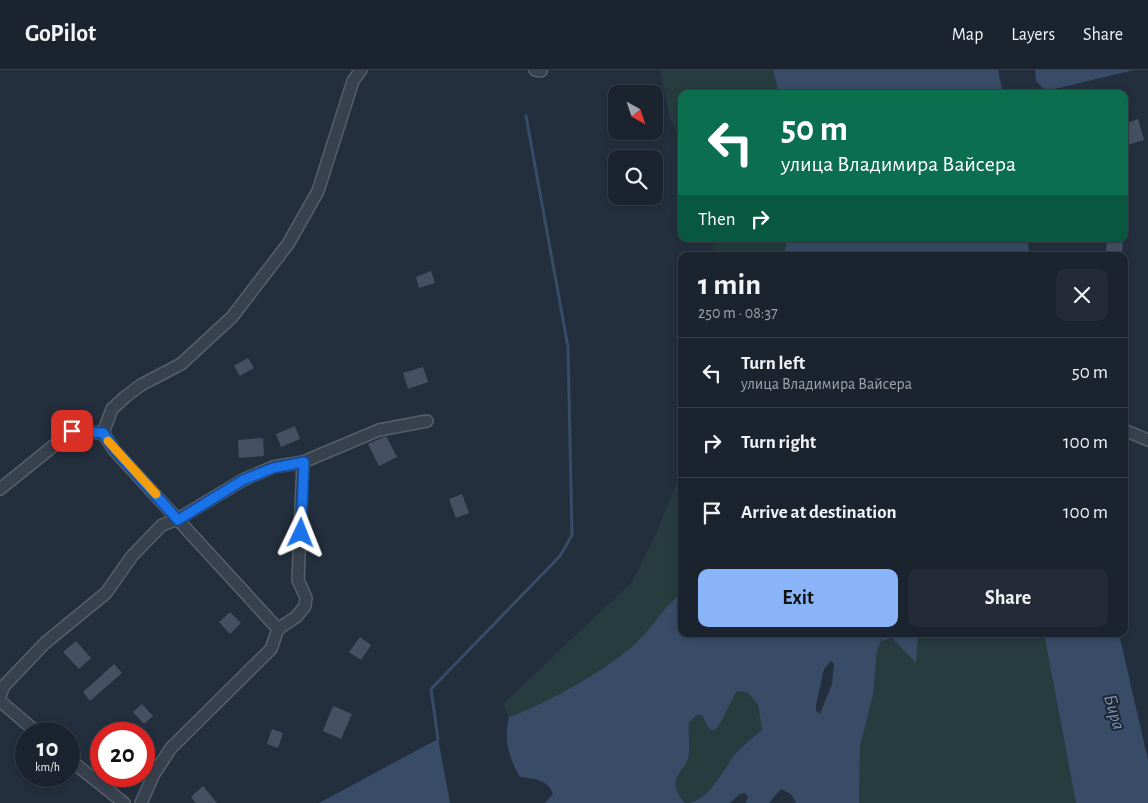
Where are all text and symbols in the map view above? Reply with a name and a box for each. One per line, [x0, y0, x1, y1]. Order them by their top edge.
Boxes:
text: GoPilot [25, 22, 96, 46]
text: Map [952, 26, 983, 44]
text: Layers [1011, 26, 1055, 44]
text: Share [1083, 26, 1123, 44]
north arrow [608, 85, 662, 140]
map controls [608, 85, 663, 205]
icon: left [698, 110, 763, 175]
text: 50 m [781, 112, 848, 147]
button: search [608, 150, 663, 205]
text: улица Владимира Вайсера [781, 153, 1016, 175]
icon: right [746, 205, 774, 233]
text: Then [698, 210, 736, 229]
button: close [1056, 269, 1108, 321]
text: 1 min [698, 270, 761, 300]
text: 250 m · 08:37 [698, 305, 778, 321]
text: Turn left [741, 354, 805, 373]
icon: left [698, 359, 726, 387]
text: 50 m [1072, 363, 1108, 382]
text: улица Владимира Вайсера [741, 376, 912, 392]
pin [51, 410, 93, 452]
icon: arrive [58, 417, 86, 445]
icon: right [698, 429, 726, 457]
text: Turn right [741, 433, 816, 452]
text: 100 m [1063, 433, 1108, 452]
icon: arrive [698, 499, 726, 527]
text: Arrive at destination [741, 503, 897, 522]
text: 100 m [1063, 503, 1108, 522]
position arrow [274, 506, 326, 558]
button: Exit [698, 569, 898, 627]
button: Share [908, 569, 1108, 627]
water label: Бира [1100, 692, 1128, 732]
speed limit sign: 20 [90, 722, 155, 787]
text: 10 [36, 736, 59, 761]
text: km/h [35, 761, 60, 773]

